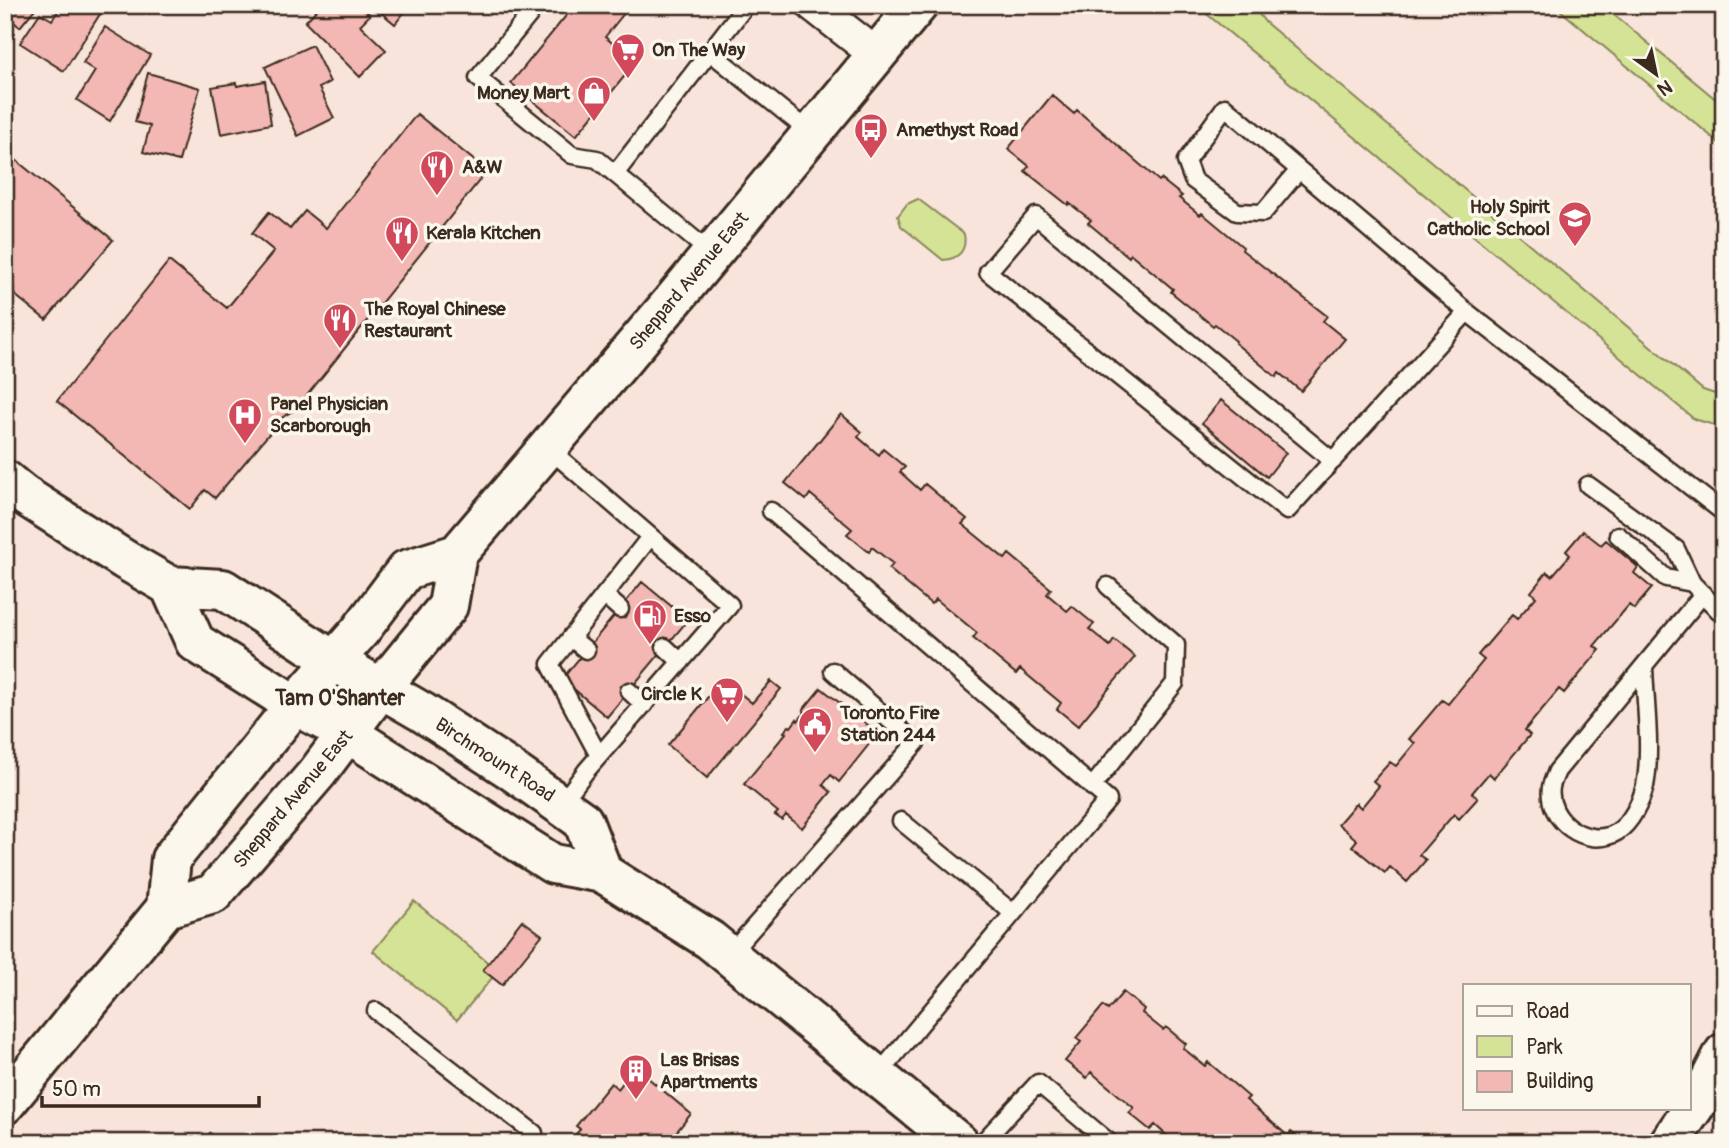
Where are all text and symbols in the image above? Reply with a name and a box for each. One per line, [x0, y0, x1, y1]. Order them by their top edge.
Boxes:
supermarket icon: On The Way [609, 31, 647, 80]
place label: On The Way [652, 38, 746, 62]
north arrow [1620, 38, 1690, 108]
shop icon: Money Mart [575, 74, 613, 123]
text: N [1653, 74, 1677, 101]
place label: Money Mart [477, 81, 571, 105]
bus stop icon: Amethyst Road [852, 111, 890, 160]
place label: Amethyst Road [896, 118, 1019, 142]
restaurant icon: A&W [418, 148, 456, 197]
place label: A&W [462, 155, 502, 179]
place label: Holy Spirit Catholic School [1427, 195, 1551, 241]
school or university icon: Holy Spirit Catholic School [1556, 199, 1594, 248]
street label: Sheppard Avenue East [624, 207, 754, 355]
restaurant icon: Kerala Kitchen [383, 214, 421, 263]
place label: Kerala Kitchen [426, 221, 541, 245]
place label: The Royal Chinese Restaurant [363, 297, 506, 343]
restaurant icon: The Royal Chinese Restaurant [321, 301, 359, 350]
place label: Panel Physician Scarborough [270, 392, 388, 438]
hospital icon: Panel Physician Scarborough [226, 396, 264, 445]
fuel station icon: Esso [631, 597, 669, 646]
place label: Esso [674, 604, 712, 628]
supermarket icon: Circle K [708, 675, 746, 724]
place label: Circle K [641, 682, 703, 706]
district label: Tam O'Shanter [274, 685, 406, 712]
place label: Toronto Fire Station 244 [839, 701, 940, 747]
public building icon: Toronto Fire Station 244 [796, 705, 834, 754]
street label: Birchmount Road [431, 712, 559, 808]
street label: Sheppard Avenue East [228, 725, 358, 873]
legend [1463, 984, 1690, 1110]
text: Road [1526, 998, 1570, 1025]
text: Park [1526, 1034, 1563, 1061]
place label: Las Brisas Apartments [660, 1048, 758, 1094]
building icon: Las Brisas Apartments [617, 1052, 655, 1101]
scale bar [42, 1064, 259, 1108]
text: Building [1526, 1068, 1593, 1095]
text: 50 m [52, 1076, 101, 1103]

